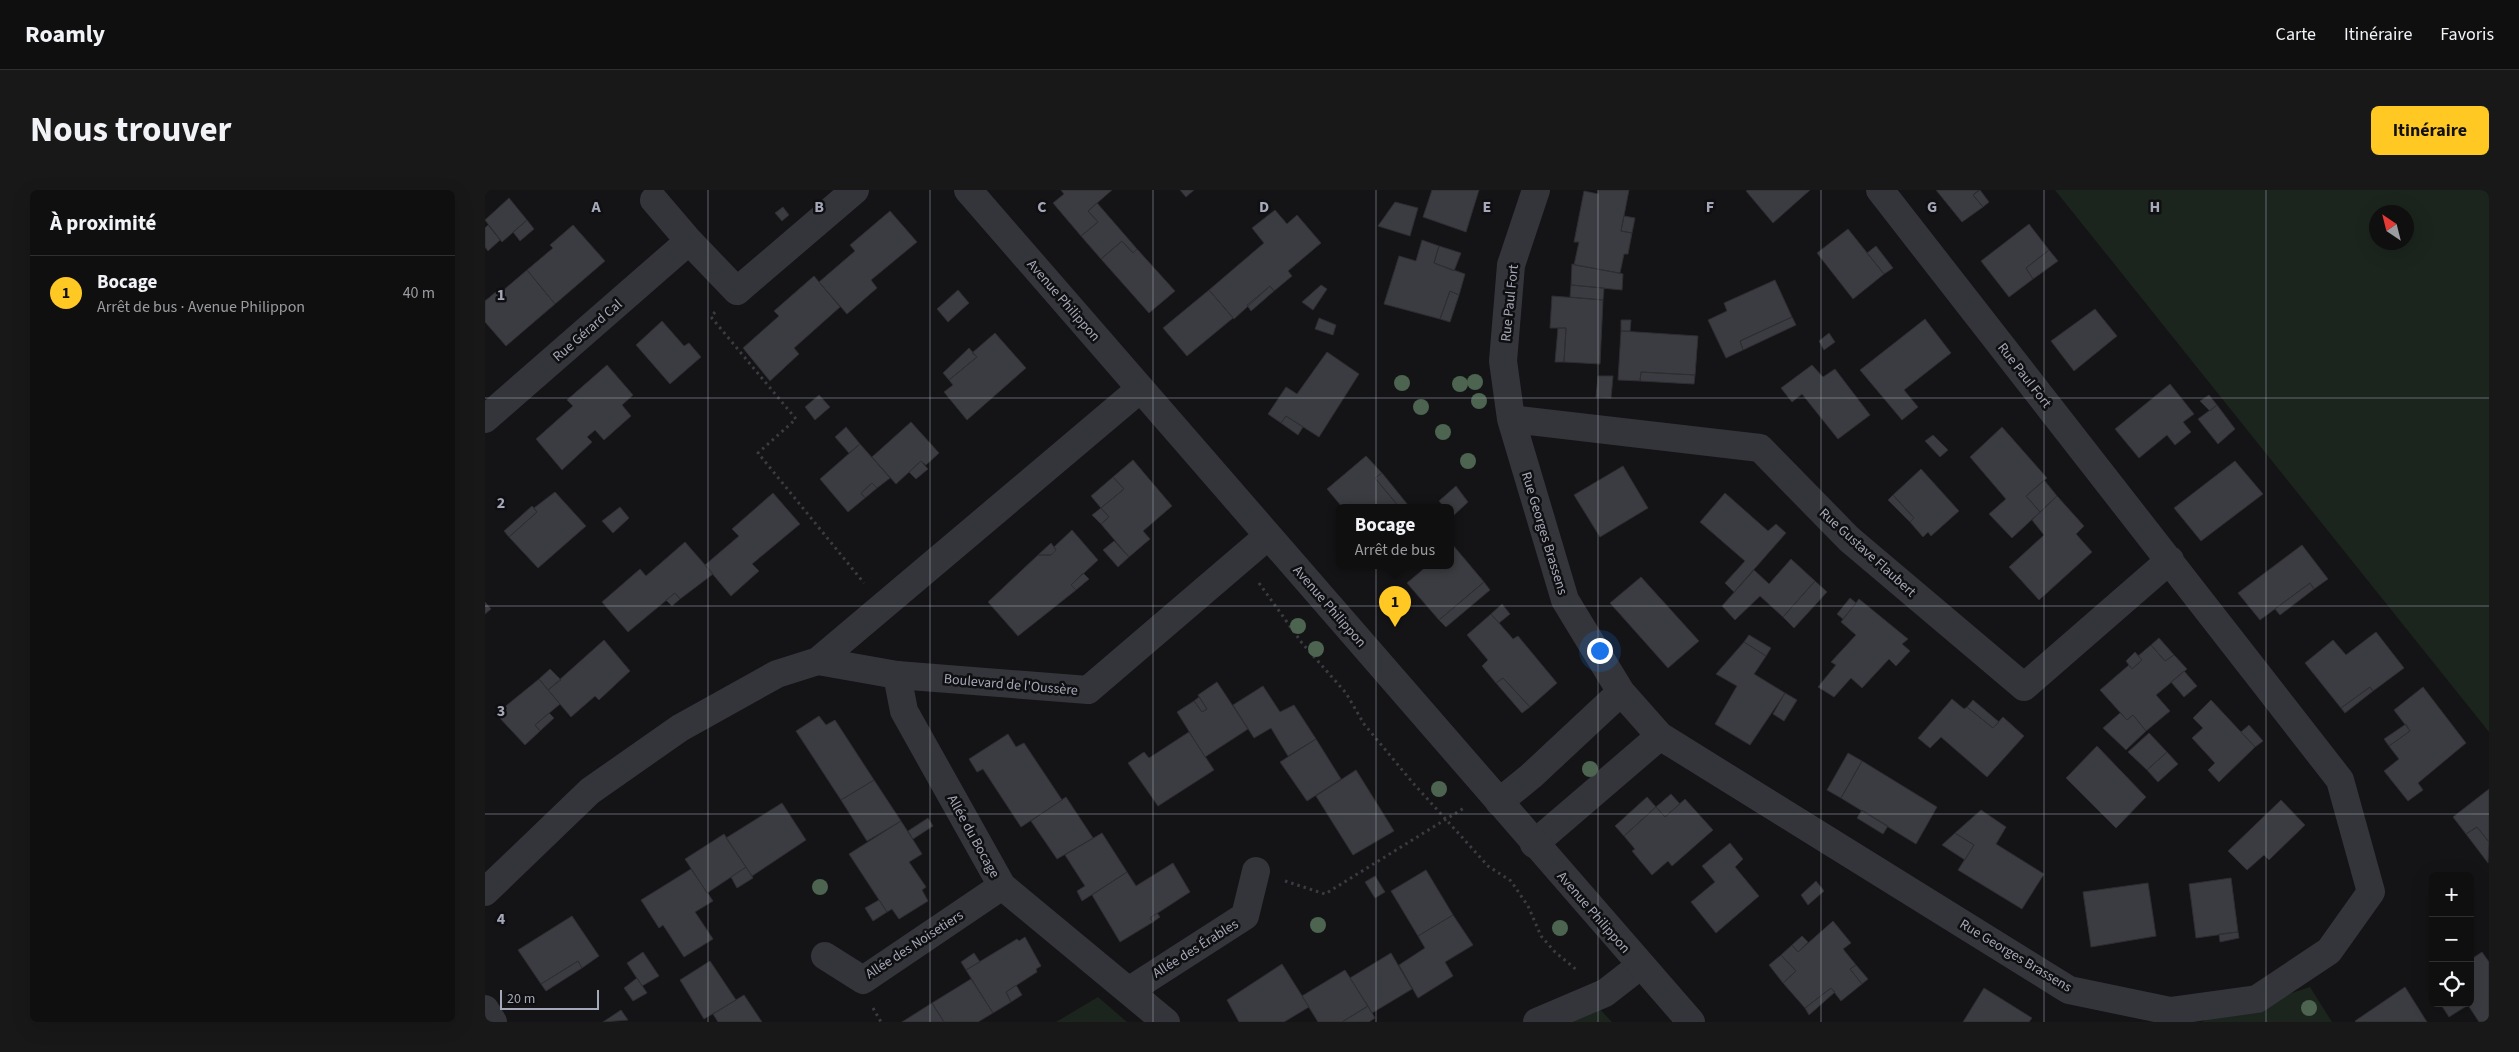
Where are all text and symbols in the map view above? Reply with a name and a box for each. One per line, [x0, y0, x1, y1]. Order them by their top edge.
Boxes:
text: Roamly [25, 17, 105, 52]
text: Carte [2276, 22, 2316, 47]
text: Itinéraire [2344, 22, 2412, 47]
text: Favoris [2440, 22, 2494, 47]
text: Nous trouver [30, 105, 231, 155]
button: Itinéraire [2371, 106, 2489, 155]
text: A [590, 196, 601, 218]
text: B [814, 196, 824, 218]
text: C [1037, 196, 1047, 218]
text: D [1259, 196, 1269, 218]
text: E [1483, 196, 1491, 218]
text: F [1706, 196, 1714, 218]
text: G [1927, 196, 1937, 218]
text: H [2150, 196, 2160, 218]
north arrow [2369, 205, 2414, 250]
text: À proximité [50, 208, 156, 238]
street label: Avenue Philippon [1022, 255, 1104, 346]
street label: Rue Paul Fort [1496, 263, 1524, 343]
text: Bocage [97, 269, 157, 296]
text: 1 [62, 282, 70, 304]
text: 40 m [403, 282, 435, 304]
text: 1 [497, 284, 505, 306]
street label: Rue Gérard Cal [548, 295, 627, 367]
text: Arrêt de bus · Avenue Philippon [97, 296, 305, 318]
street label: Rue Paul Fort [1992, 339, 2056, 413]
street label: Rue Georges Brassens [1516, 469, 1572, 597]
text: 2 [497, 492, 505, 514]
popup [1336, 504, 1454, 569]
street label: Rue Gustave Flaubert [1814, 504, 1920, 602]
text: Bocage [1355, 512, 1415, 539]
text: Arrêt de bus [1355, 539, 1435, 561]
street label: Avenue Philippon [1288, 561, 1370, 652]
pin: 1 [1379, 586, 1411, 627]
your location [1587, 638, 1613, 664]
street label: Boulevard de l'Oussère [943, 669, 1079, 701]
text: 3 [497, 700, 505, 722]
street label: Allée du Bocage [942, 791, 1004, 882]
street label: Avenue Philippon [1552, 867, 1634, 958]
map controls [2429, 872, 2474, 1007]
button: + [2429, 872, 2474, 917]
street label: Allée des Noisetiers [862, 906, 968, 984]
text: 4 [497, 908, 506, 930]
street label: Allée des Érables [1149, 914, 1242, 983]
street label: Rue Georges Brassens [1956, 914, 2075, 997]
button: − [2429, 917, 2474, 962]
button: locate [2429, 962, 2474, 1007]
scale bar [500, 987, 599, 1010]
text: 20 m [507, 989, 535, 1009]

